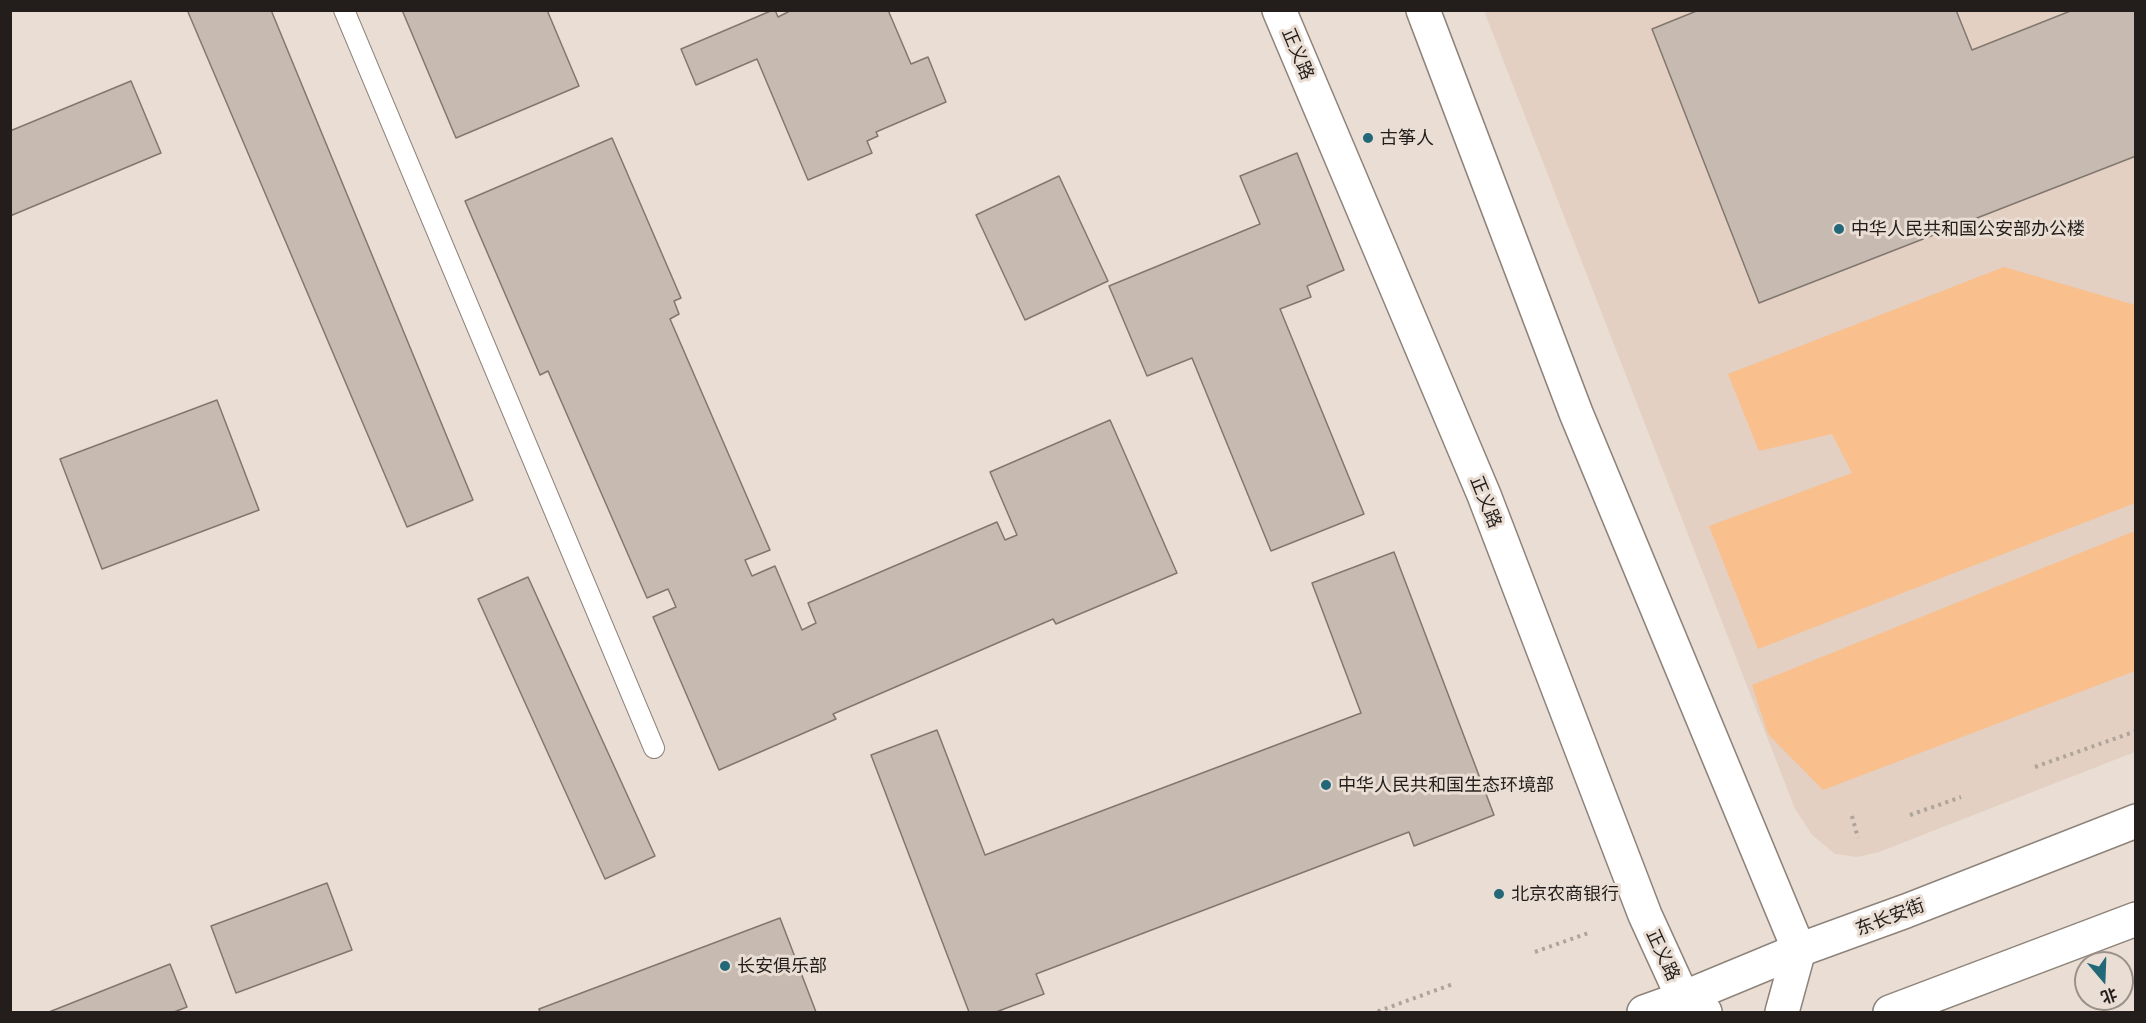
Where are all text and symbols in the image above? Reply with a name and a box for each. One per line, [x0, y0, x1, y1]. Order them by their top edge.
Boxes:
street label: 正义路 [1278, 25, 1318, 83]
place label: 古筝人 [1380, 127, 1434, 149]
marker: 古筝人 [1361, 131, 1375, 145]
place label: 中华人民共和国公安部办公楼 [1851, 218, 2085, 240]
marker: 中华人民共和国公安部办公楼 [1832, 222, 1846, 236]
street label: 正义路 [1466, 473, 1506, 531]
place label: 中华人民共和国生态环境部 [1338, 774, 1554, 796]
marker: 中华人民共和国生态环境部 [1319, 778, 1333, 792]
place label: 北京农商银行 [1511, 883, 1619, 905]
marker: 北京农商银行 [1492, 887, 1506, 901]
street label: 东长安街 [1853, 894, 1927, 940]
street label: 正义路 [1642, 926, 1684, 984]
north arrow [2074, 951, 2134, 1011]
place label: 长安俱乐部 [737, 955, 827, 977]
marker: 长安俱乐部 [718, 959, 732, 973]
text: 北 [2099, 985, 2120, 1008]

